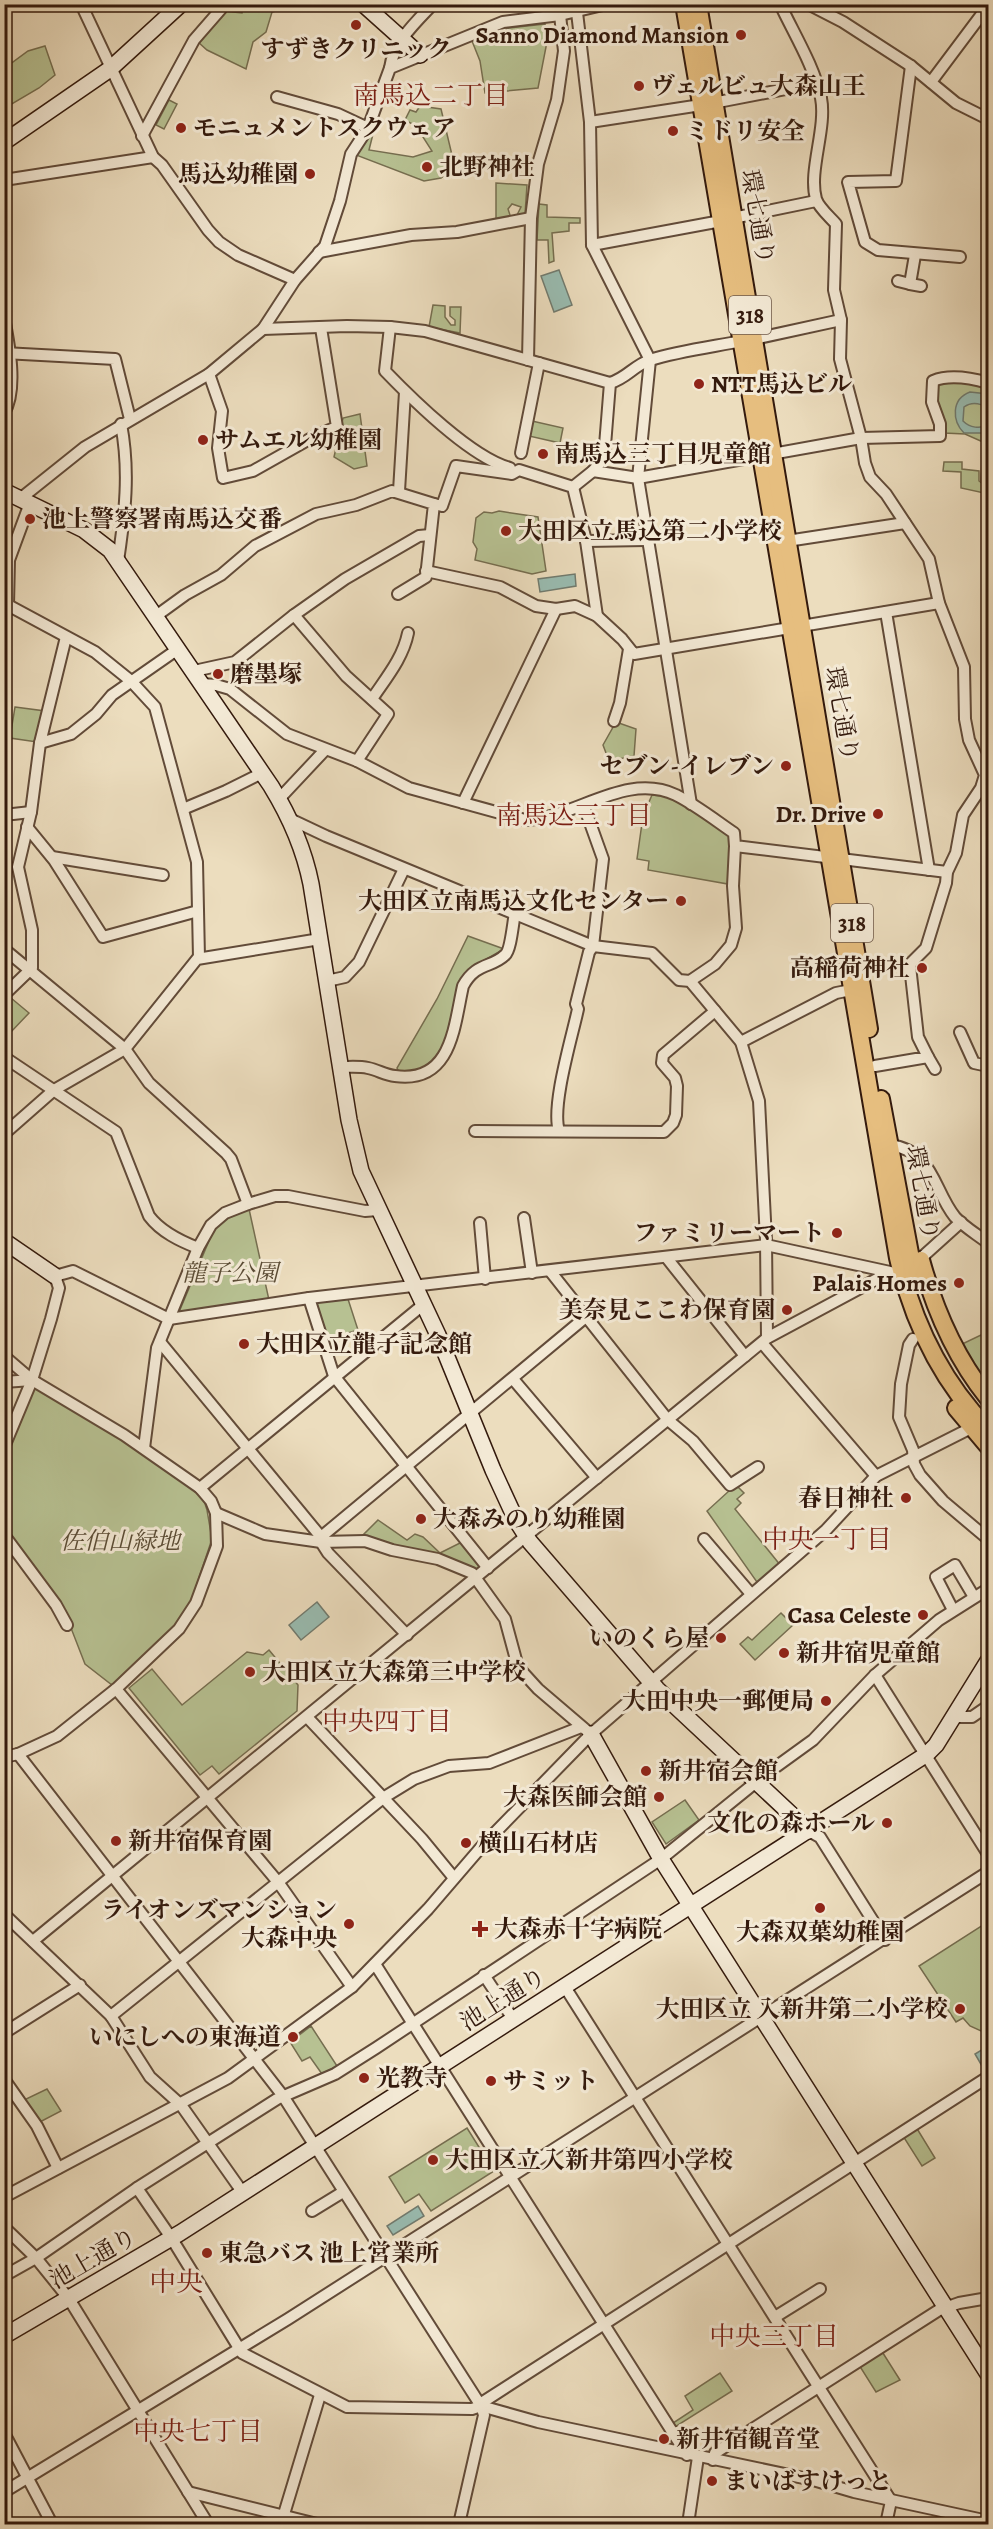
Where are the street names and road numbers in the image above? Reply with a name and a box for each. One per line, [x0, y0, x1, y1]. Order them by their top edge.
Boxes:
street label: 環七通り [734, 167, 782, 267]
road number: 318 [729, 296, 771, 334]
street label: 環七通り [818, 664, 866, 764]
road number: 318 [831, 904, 873, 942]
street label: 環七通り [899, 1143, 947, 1243]
street label: 池上通り [454, 1960, 552, 2038]
street label: 池上通り [43, 2220, 143, 2296]

